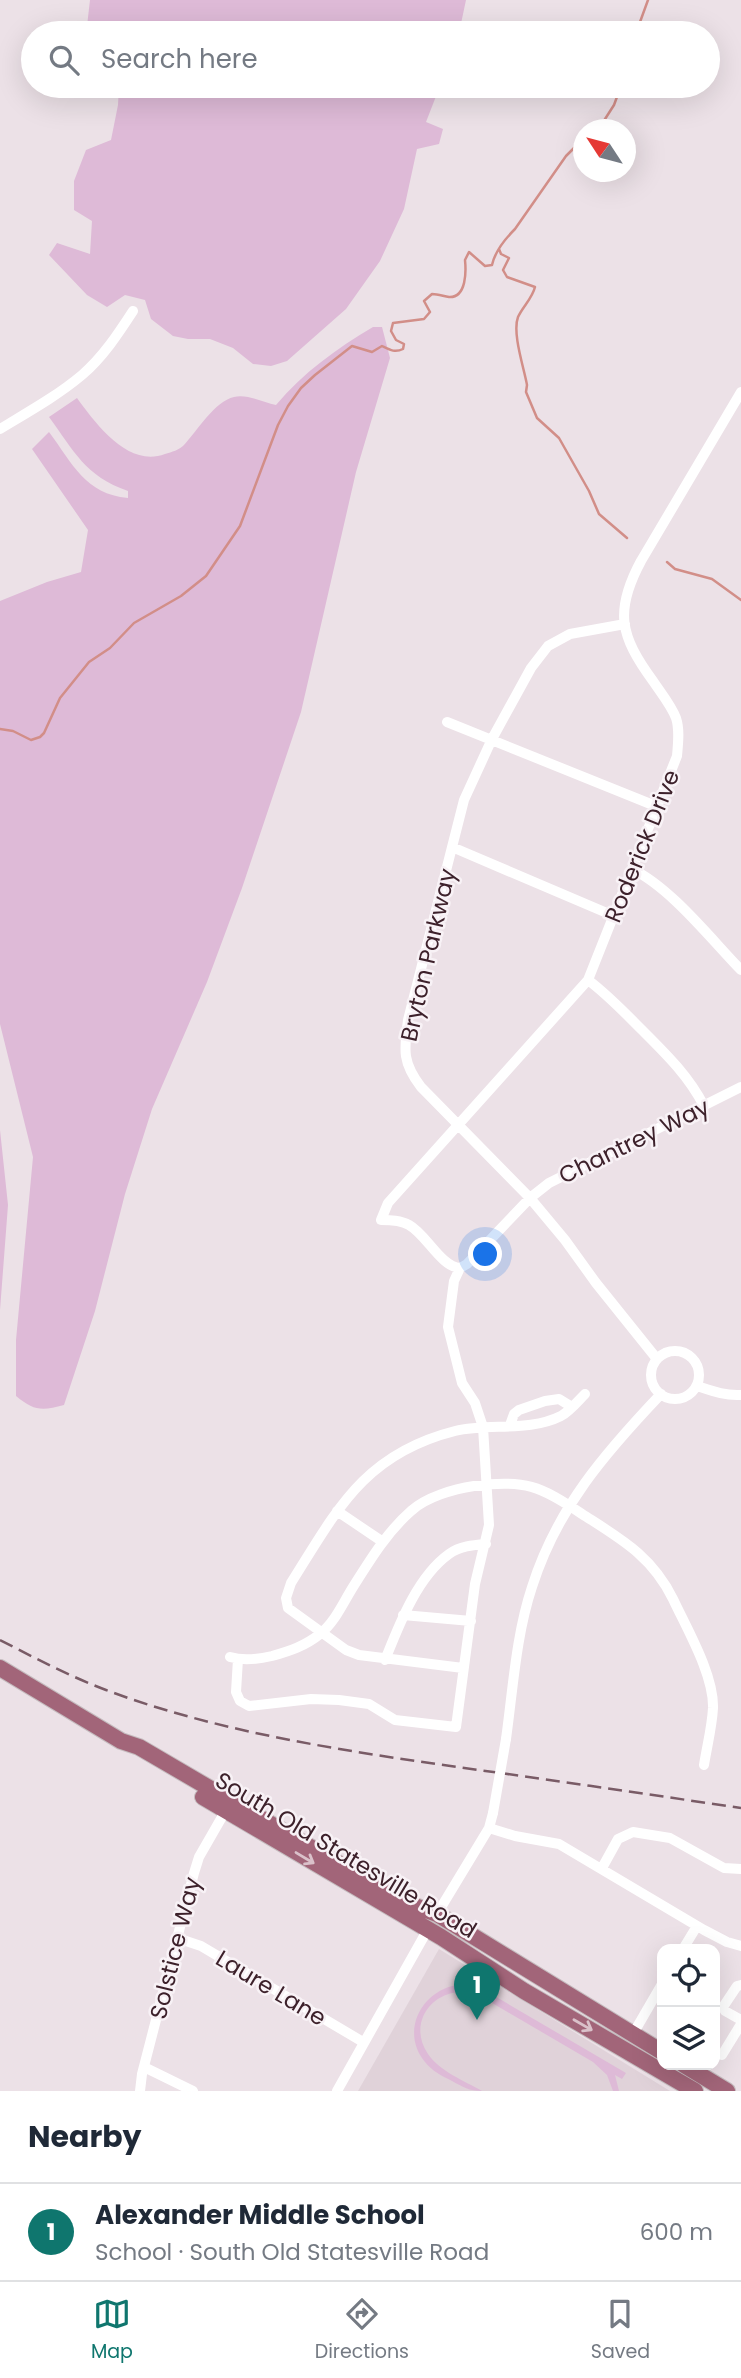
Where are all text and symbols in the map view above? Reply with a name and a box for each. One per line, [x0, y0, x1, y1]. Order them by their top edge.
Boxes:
search box [21, 21, 720, 98]
icon: search [45, 41, 83, 79]
text: Search here [101, 41, 258, 77]
north arrow [573, 119, 636, 182]
street label: Roderick Drive [597, 765, 687, 927]
street label: Bryton Parkway [393, 866, 463, 1044]
street label: Chantrey Way [553, 1091, 715, 1191]
your location [468, 1237, 502, 1271]
street label: South Old Statesville Road [209, 1764, 483, 1946]
one-way arrow [294, 1851, 314, 1865]
street label: Solstice Way [142, 1874, 208, 2022]
street label: Laure Lane [210, 1942, 332, 2034]
map controls [657, 1944, 720, 2070]
button: locate [657, 1944, 720, 2007]
pin: 1 [454, 1962, 500, 2020]
button: layers [657, 2007, 720, 2070]
one-way arrow [573, 2019, 593, 2033]
text: Nearby [28, 2115, 142, 2158]
text: Alexander Middle School [95, 2197, 425, 2233]
text: 1 [47, 2216, 55, 2248]
text: 600 m [640, 2216, 713, 2248]
text: School · South Old Statesville Road [95, 2236, 489, 2268]
tab: Map [91, 2295, 133, 2366]
tab: Directions [315, 2295, 409, 2366]
tab: Saved [591, 2295, 650, 2366]

